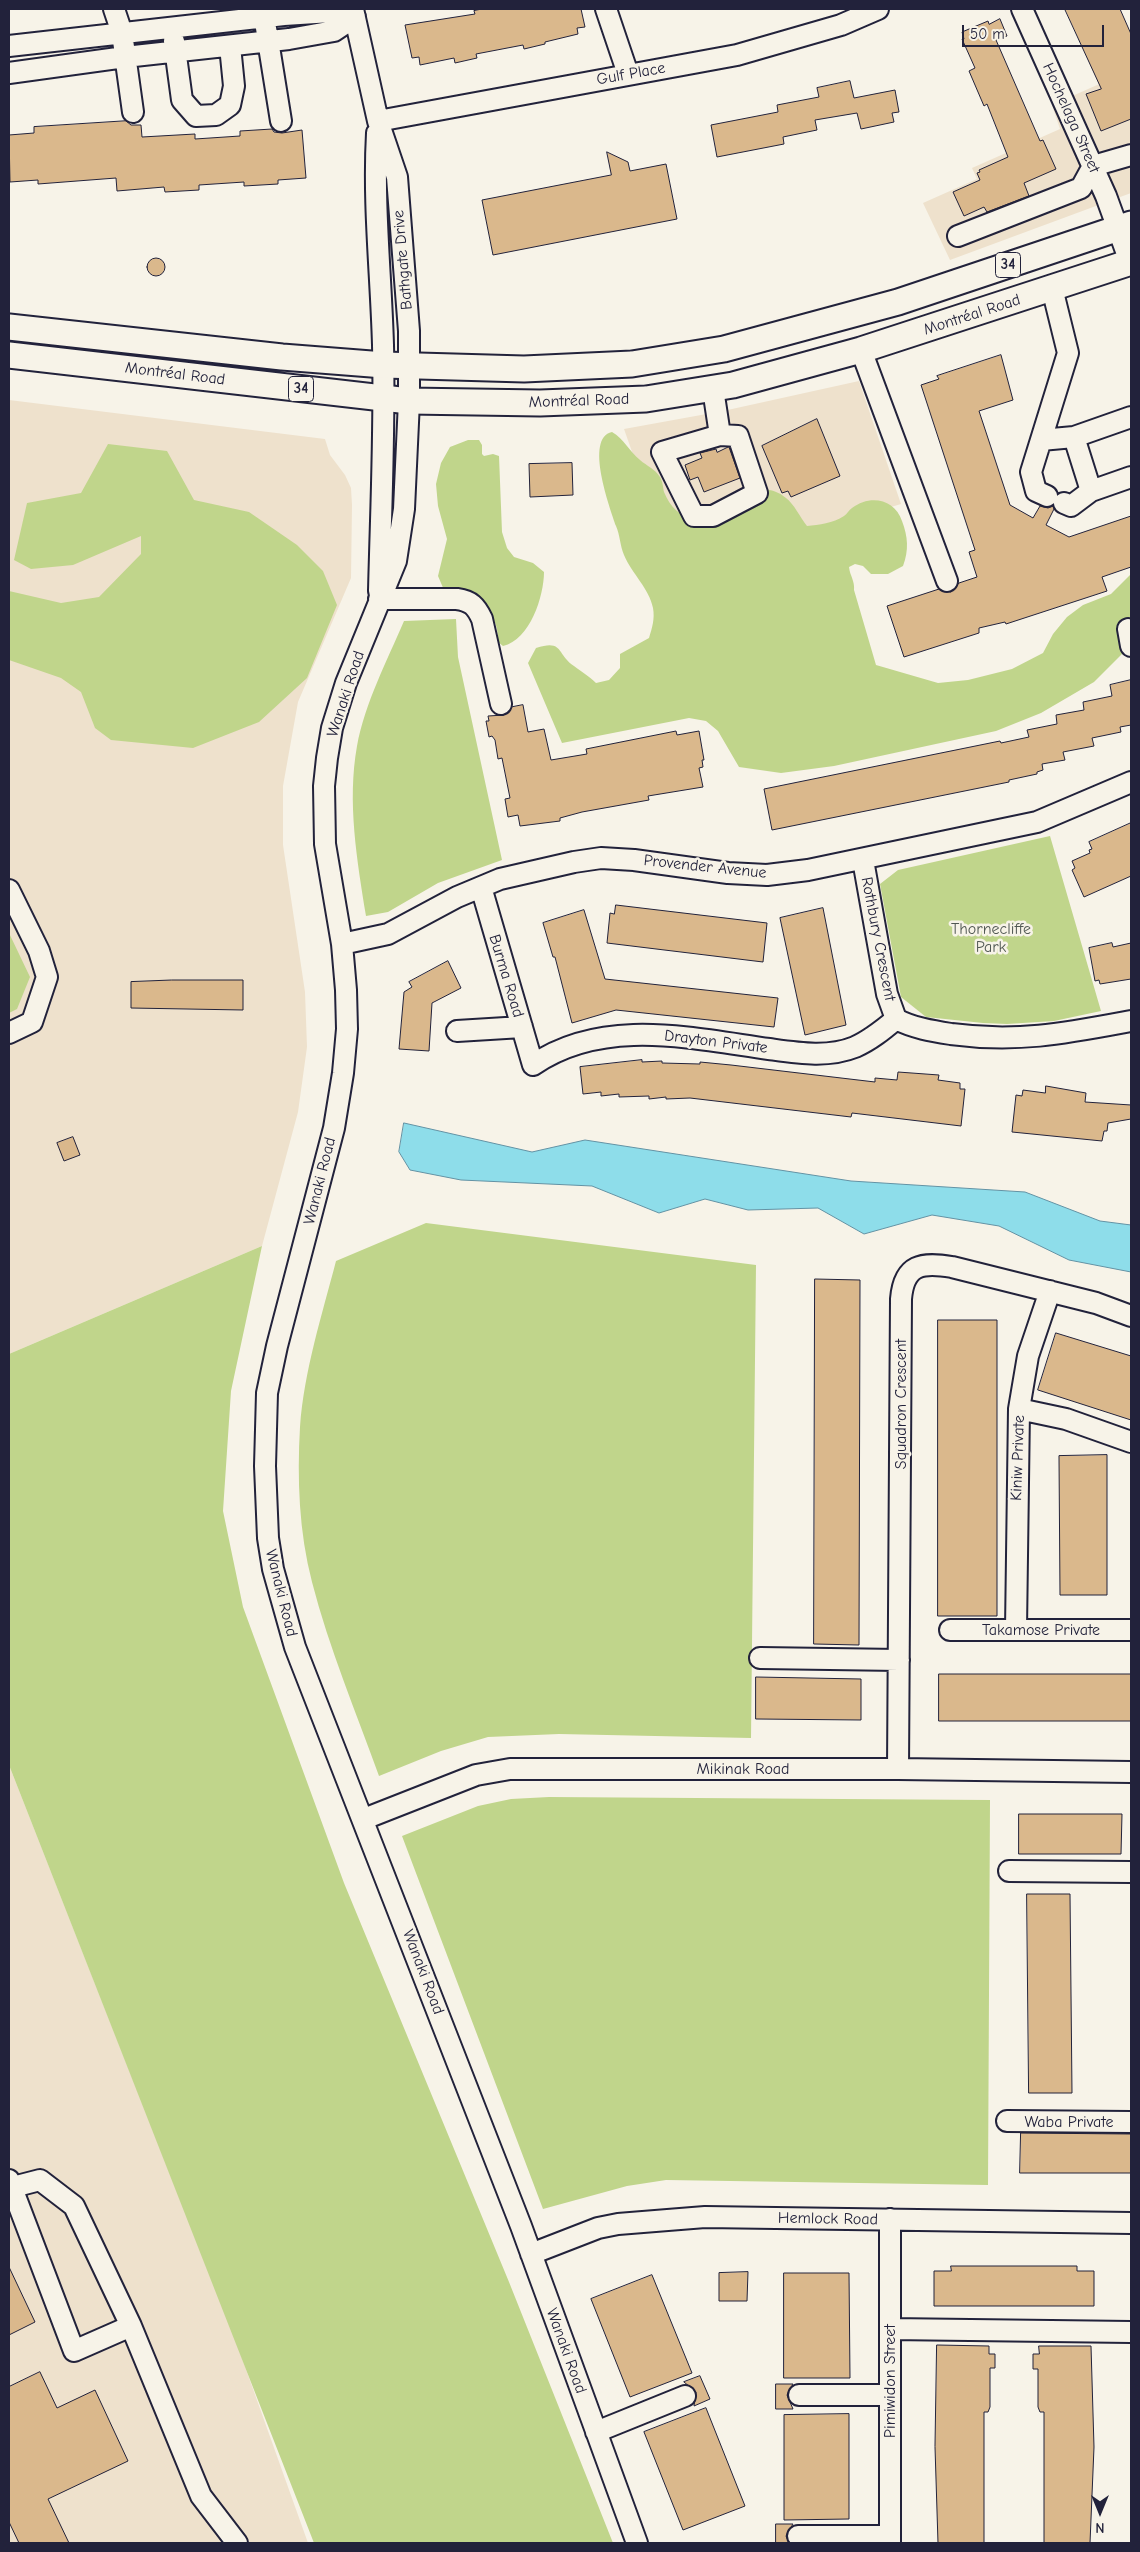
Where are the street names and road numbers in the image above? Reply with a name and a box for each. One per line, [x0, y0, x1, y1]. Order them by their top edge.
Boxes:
street label: Gulf Place [595, 59, 667, 89]
street label: Hochelaga Street [1038, 60, 1104, 176]
street label: Bathgate Drive [389, 209, 417, 311]
road number: 34 [996, 252, 1020, 278]
street label: Montréal Road [921, 290, 1023, 340]
street label: Montréal Road [124, 358, 226, 390]
road number: 34 [288, 376, 314, 402]
street label: Montréal Road [528, 390, 630, 412]
street label: Wanaki Road [323, 649, 369, 739]
street label: Provender Avenue [643, 851, 767, 883]
street label: Rothbury Crescent [857, 875, 899, 1003]
street label: Burma Road [484, 932, 528, 1020]
street label: Drayton Private [663, 1026, 769, 1058]
street label: Wanaki Road [300, 1135, 340, 1227]
street label: Squadron Crescent [891, 1339, 911, 1469]
street label: Kiniw Private [1007, 1415, 1029, 1501]
street label: Wanaki Road [261, 1547, 301, 1639]
street label: Takamose Private [982, 1620, 1100, 1640]
street label: Mikinak Road [696, 1759, 790, 1779]
street label: Wanaki Road [398, 1927, 448, 2017]
street label: Waba Private [1025, 2112, 1113, 2132]
street label: Hemlock Road [778, 2209, 878, 2229]
street label: Wanaki Road [542, 2306, 590, 2396]
street label: Pimiwidon Street [880, 2324, 900, 2438]

